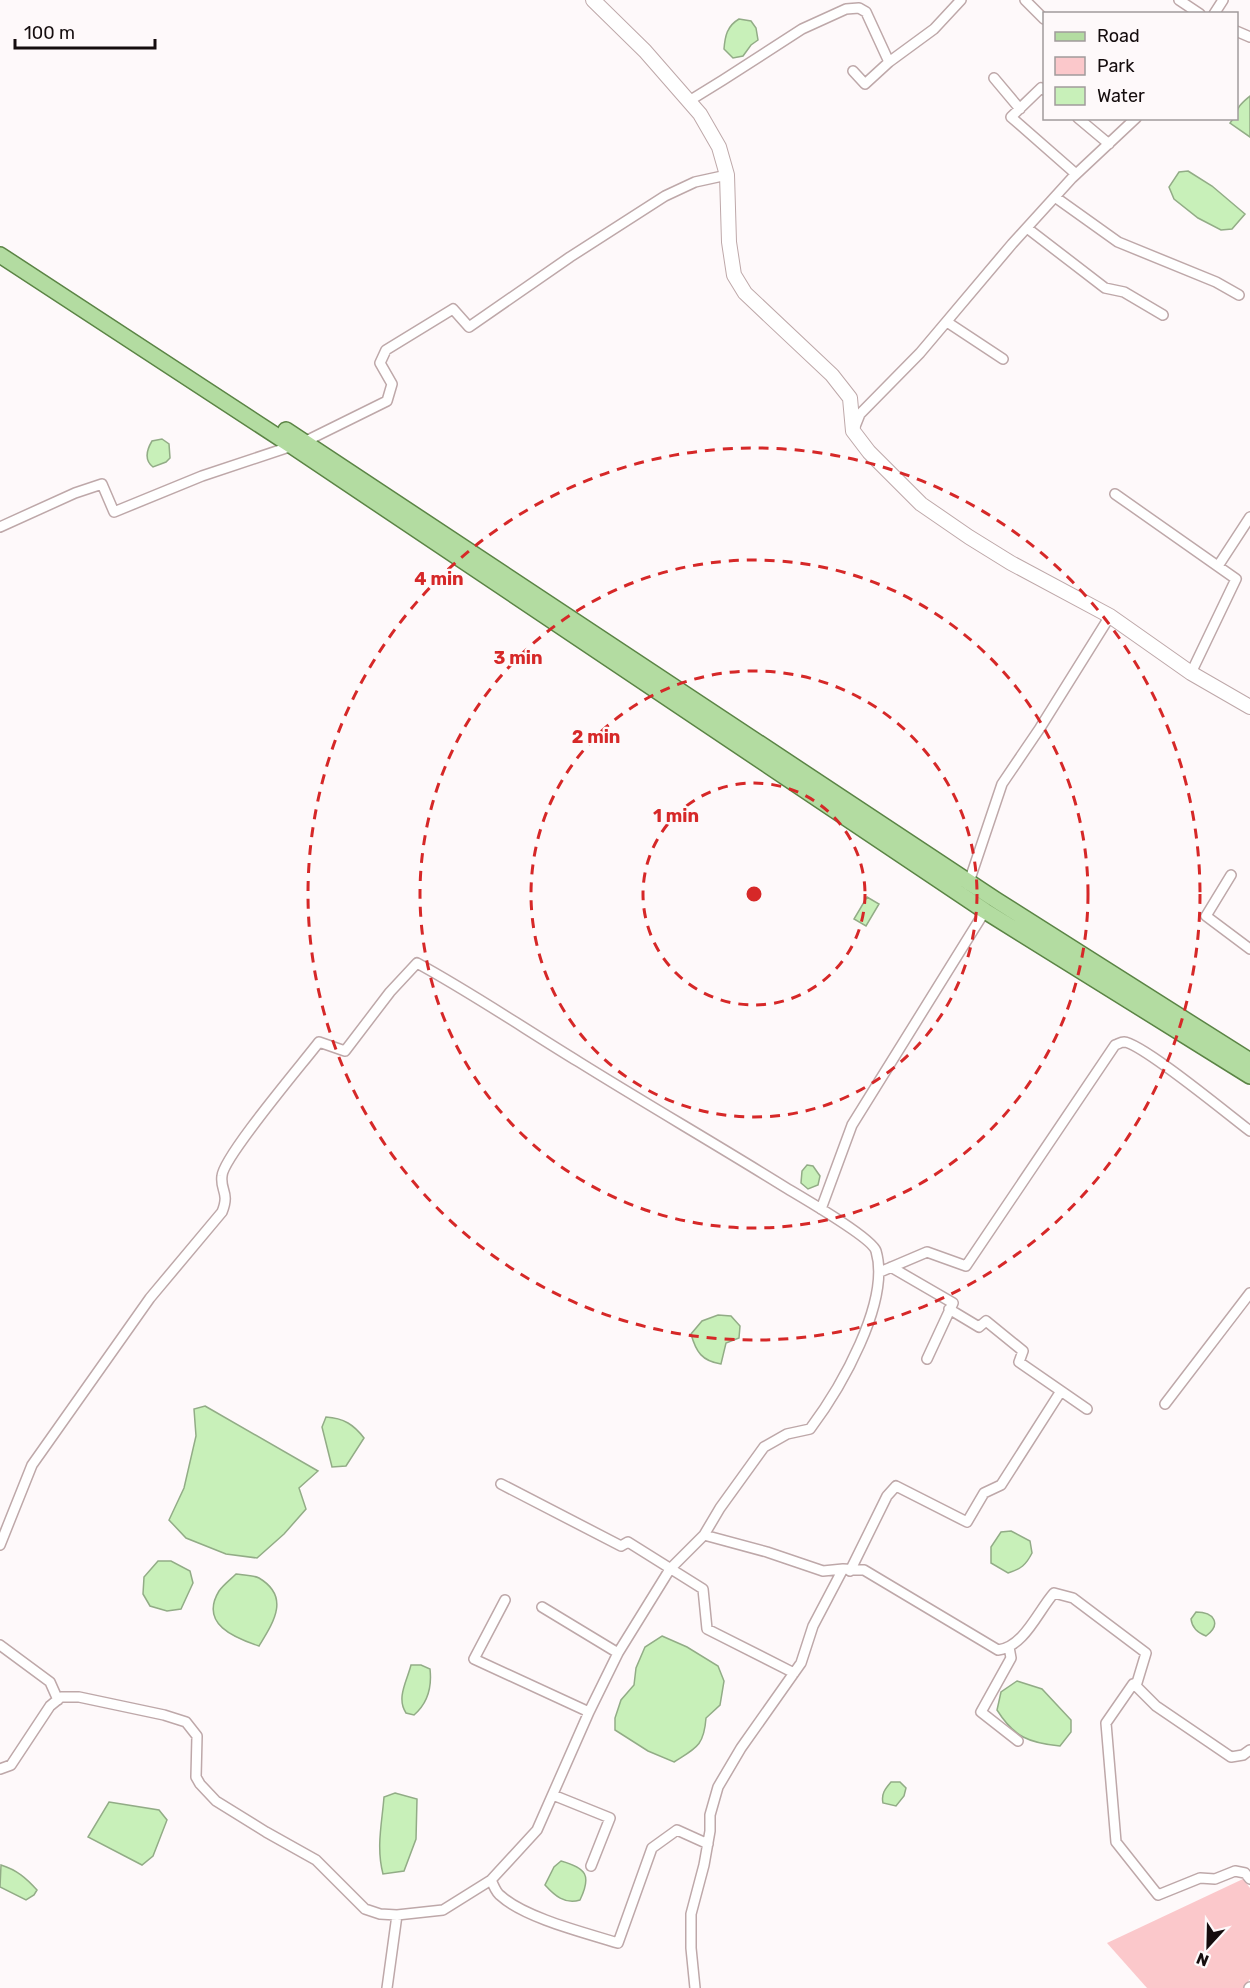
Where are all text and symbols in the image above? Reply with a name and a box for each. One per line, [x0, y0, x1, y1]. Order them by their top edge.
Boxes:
scale bar [15, 12, 154, 50]
legend [1043, 12, 1238, 120]
text: 100 m [24, 22, 75, 44]
text: Road [1097, 25, 1140, 47]
text: Park [1097, 55, 1135, 77]
text: Water [1097, 85, 1145, 107]
text: 4 min [414, 568, 464, 590]
text: 3 min [494, 647, 542, 669]
text: 2 min [572, 726, 620, 748]
text: 1 min [653, 805, 699, 827]
centre of rings [744, 884, 764, 904]
north arrow [1178, 1916, 1238, 1976]
text: N [1194, 1948, 1211, 1970]

